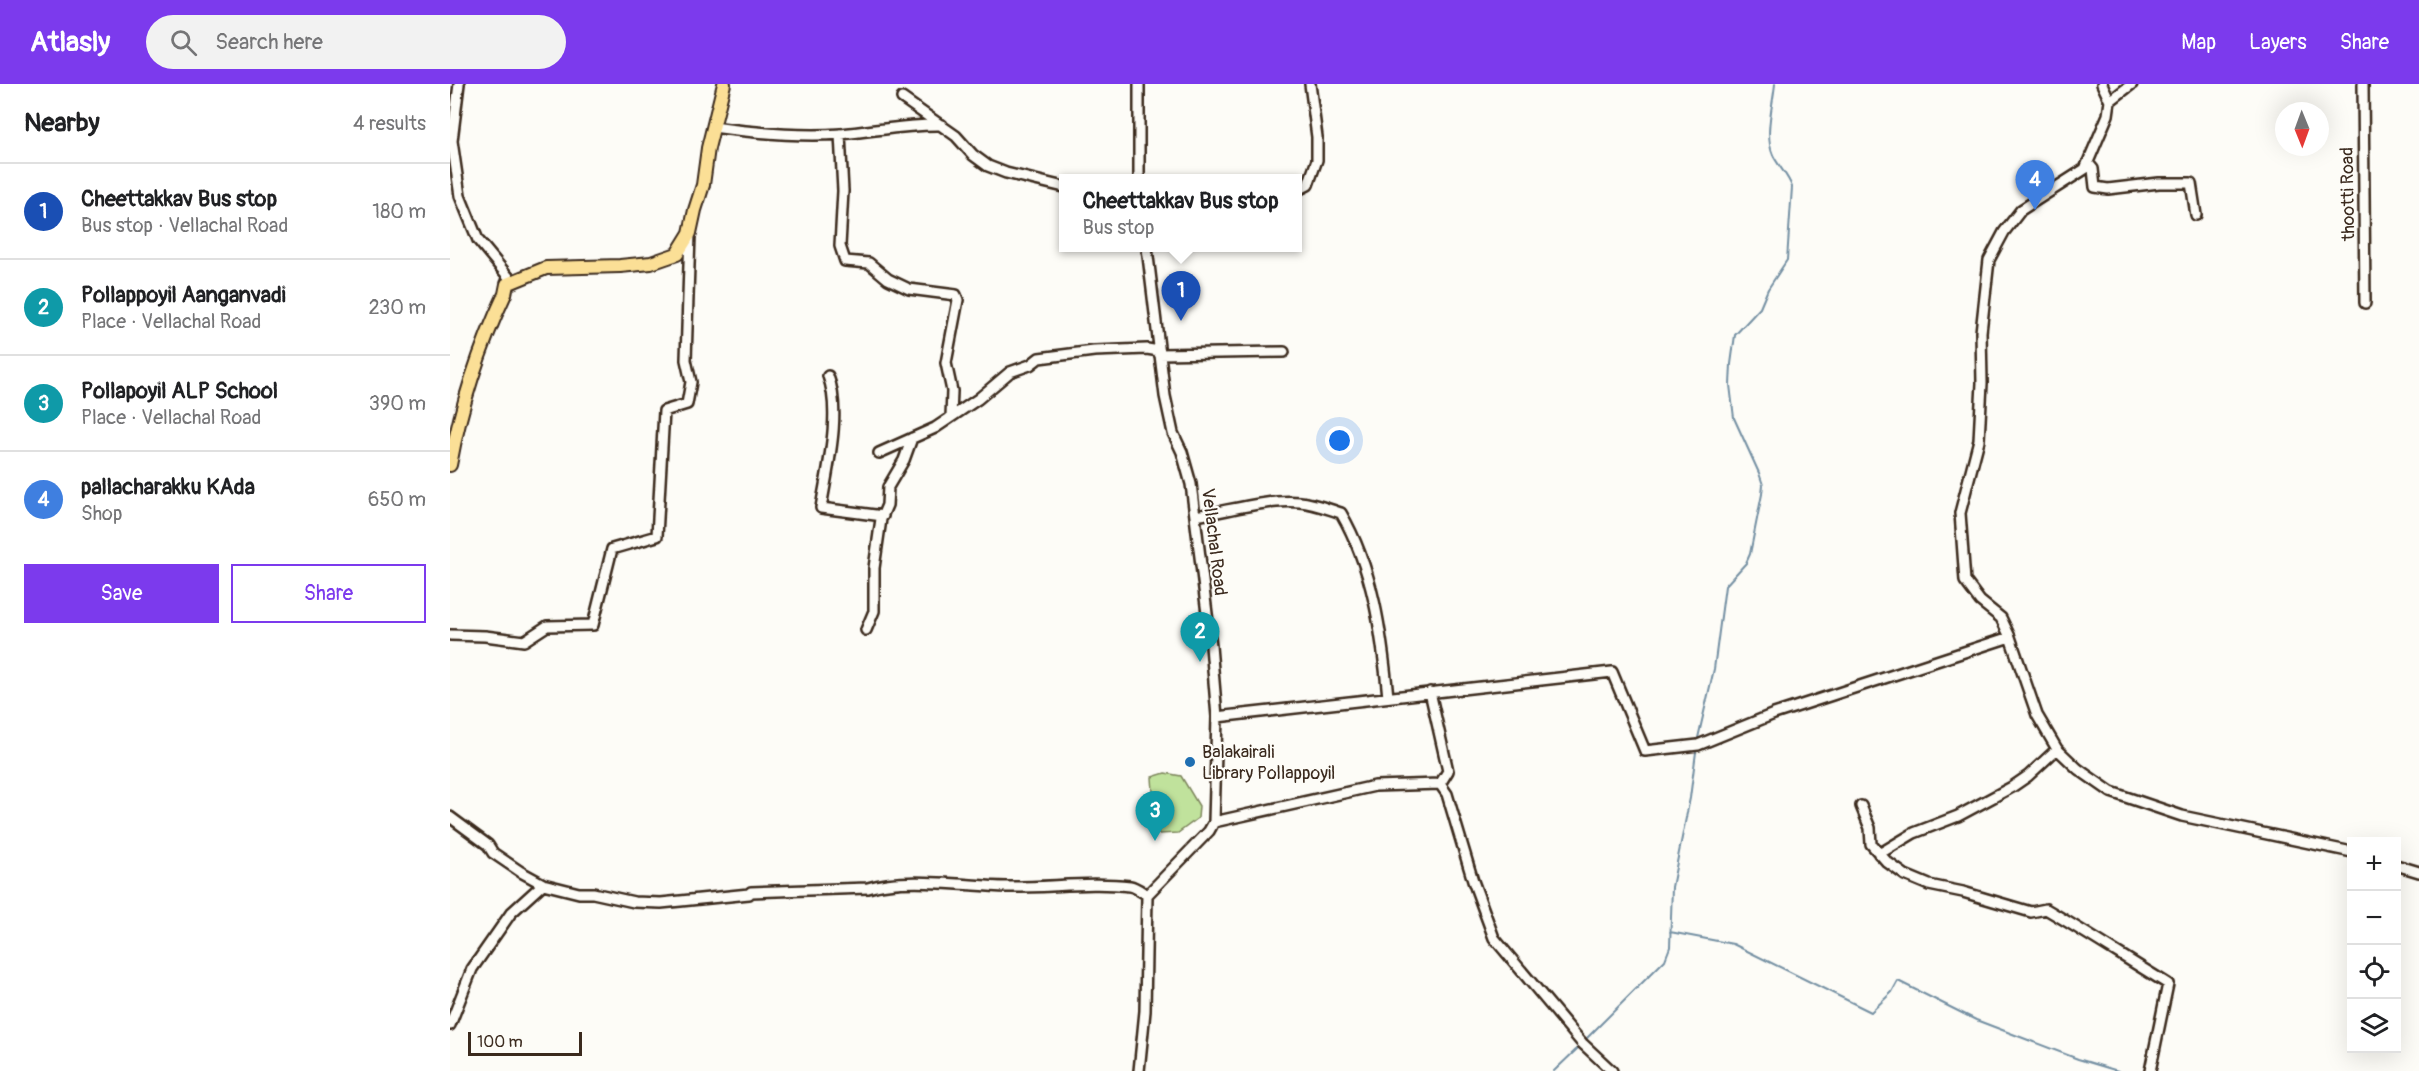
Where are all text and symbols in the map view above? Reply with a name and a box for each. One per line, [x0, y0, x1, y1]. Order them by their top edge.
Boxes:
search box [146, 15, 566, 69]
text: Atlasly [30, 25, 110, 60]
icon: search [167, 26, 200, 59]
text: Search here [215, 28, 323, 56]
text: Map [2181, 29, 2216, 56]
text: Layers [2249, 29, 2307, 56]
text: Share [2340, 29, 2389, 56]
north arrow [2275, 102, 2329, 156]
text: Nearby [24, 107, 100, 139]
text: 4 results [353, 111, 426, 136]
street label: thootti Road [2336, 147, 2360, 242]
pin: 4 [2016, 160, 2054, 210]
popup [1059, 174, 1302, 252]
text: Cheettakkav Bus stop [81, 185, 277, 213]
text: Cheettakkav Bus stop [1082, 187, 1279, 215]
text: 1 [40, 199, 47, 224]
text: 180 m [372, 199, 426, 224]
text: Bus stop · Vellachal Road [81, 213, 288, 238]
text: Bus stop [1082, 215, 1155, 240]
pin: 1 [1162, 272, 1200, 321]
text: Pollappoyil Aanganvadi [81, 281, 286, 309]
text: 2 [38, 295, 49, 320]
text: 230 m [369, 295, 426, 320]
text: Place · Vellachal Road [81, 309, 261, 334]
text: Pollapoyil ALP School [81, 377, 278, 405]
text: 3 [38, 391, 49, 416]
text: 390 m [369, 391, 426, 416]
text: Place · Vellachal Road [81, 405, 261, 430]
your location [1325, 426, 1354, 455]
text: pallacharakku KAda [81, 473, 255, 501]
text: 4 [38, 487, 49, 512]
text: 650 m [368, 487, 426, 512]
street label: Vellachal Road [1196, 487, 1232, 597]
text: Shop [81, 501, 122, 526]
button: Save [24, 564, 219, 623]
button: Share [231, 564, 426, 623]
pin: 2 [1180, 612, 1220, 662]
place label: Balakairali Library Pollappoyil [1202, 741, 1335, 785]
marker: Balakairali Library Pollappoyil [1183, 755, 1197, 769]
pin: 3 [1136, 792, 1174, 841]
map controls [2347, 837, 2401, 1053]
button: + [2347, 837, 2401, 891]
button: − [2347, 891, 2401, 945]
button: locate [2347, 945, 2401, 999]
button: layers [2347, 999, 2401, 1053]
scale bar [468, 1029, 582, 1056]
text: 100 m [477, 1032, 523, 1052]

